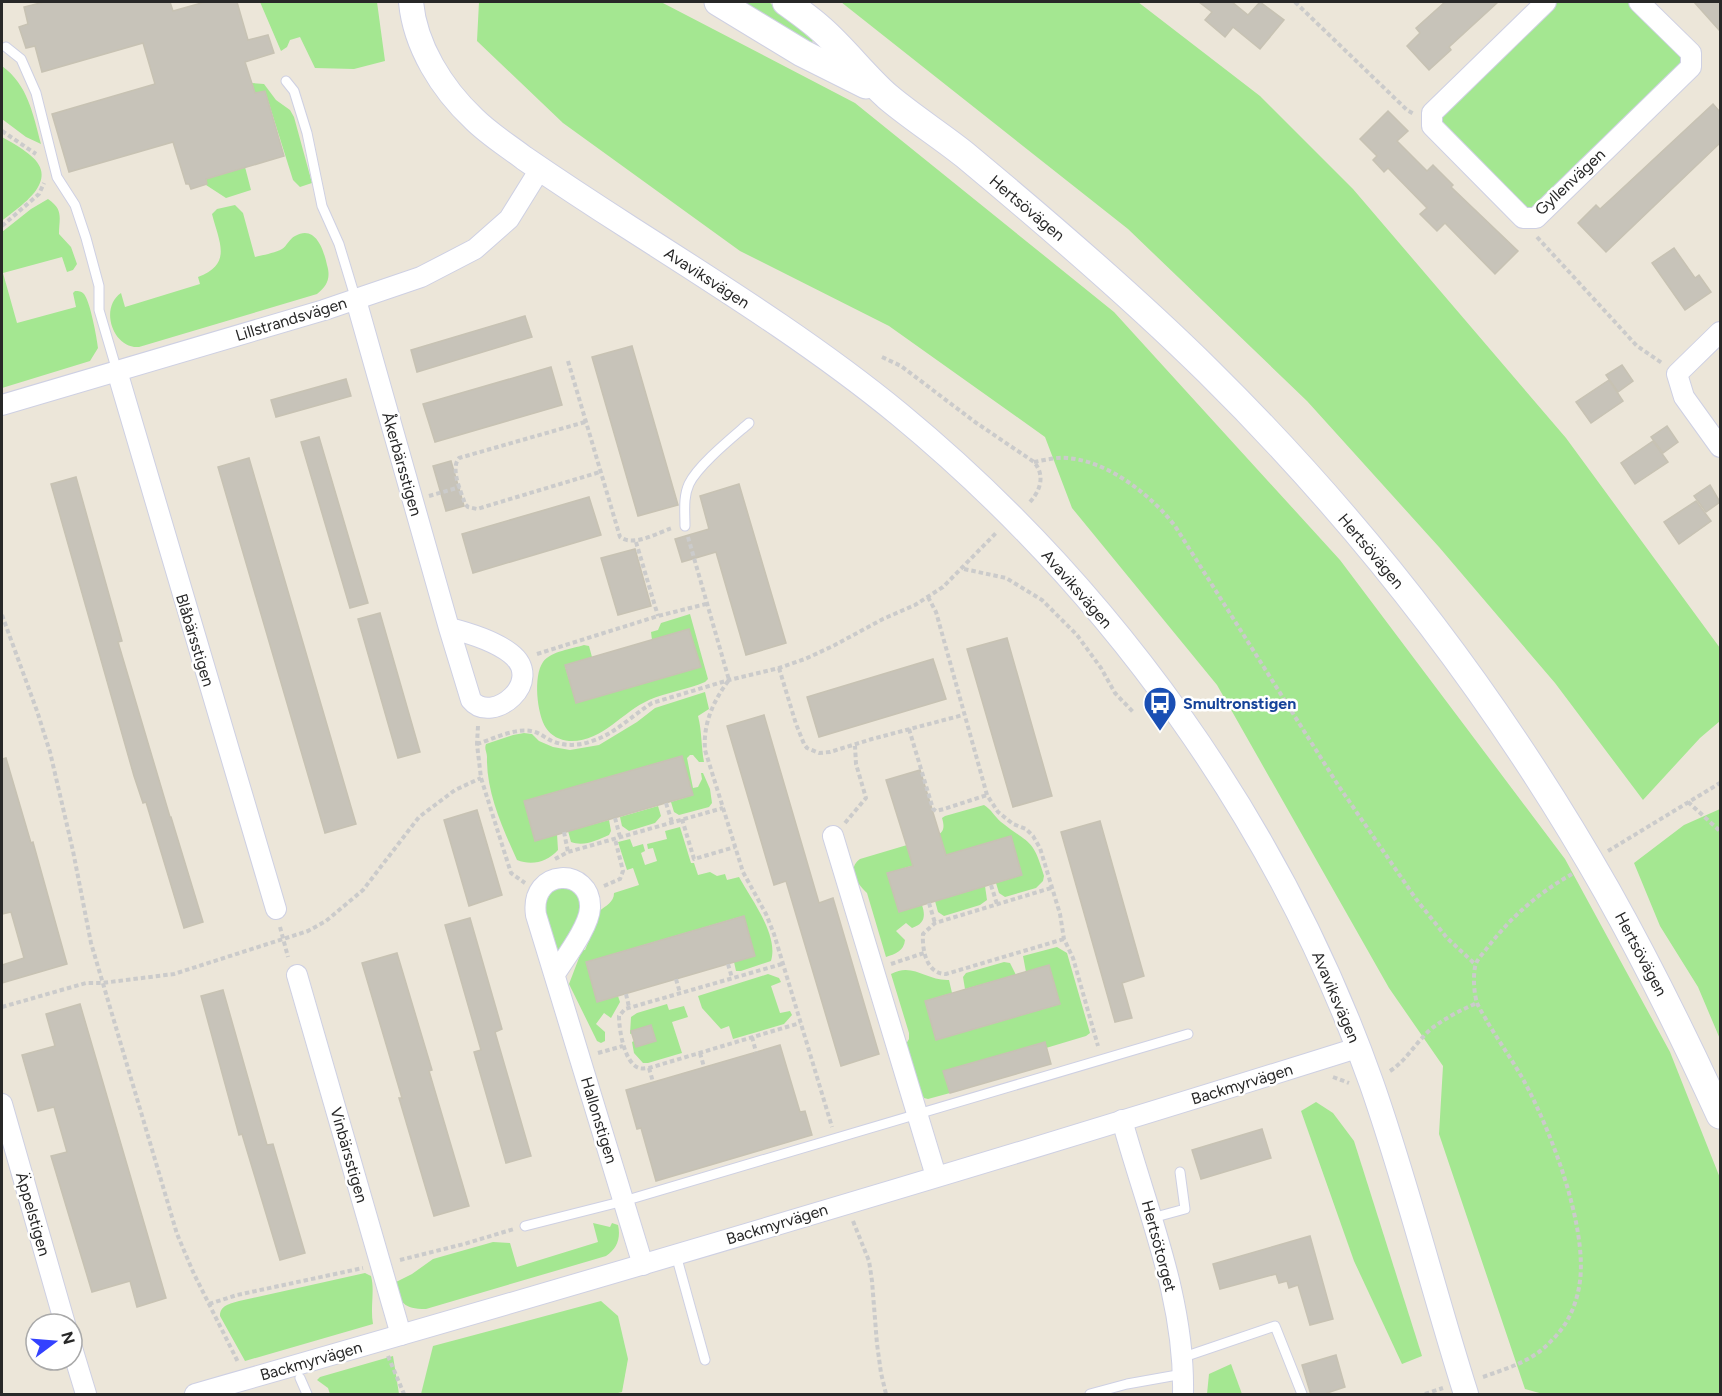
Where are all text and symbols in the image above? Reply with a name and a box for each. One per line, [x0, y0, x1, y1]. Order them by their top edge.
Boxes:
street label: Gyllenvägen [1531, 145, 1609, 219]
street label: Hertsövägen [986, 171, 1068, 245]
street label: Avaviksvägen [661, 243, 753, 313]
street label: Lillstrandsvägen [233, 293, 349, 345]
street label: Åkerbärsstigen [378, 410, 426, 518]
street label: Hertsövägen [1334, 510, 1408, 592]
street label: Avaviksvägen [1038, 546, 1116, 632]
street label: Blåbärsstigen [172, 591, 218, 689]
bus stop icon: Smultronstigen [1142, 685, 1178, 732]
place label: Smultronstigen [1183, 694, 1296, 713]
street label: Hertsövägen [1611, 909, 1671, 999]
street label: Avaviksvägen [1308, 948, 1364, 1046]
street label: Backmyrvägen [1189, 1060, 1295, 1108]
street label: Hallonstigen [577, 1074, 621, 1166]
street label: Vinbärsstigen [326, 1105, 372, 1205]
street label: Äppelstigen [12, 1170, 54, 1258]
street label: Hertsötorget [1138, 1198, 1180, 1294]
street label: Backmyrvägen [724, 1200, 830, 1248]
north arrow [24, 1312, 84, 1372]
text: N [57, 1329, 79, 1347]
street label: Backmyrvägen [258, 1337, 364, 1385]

